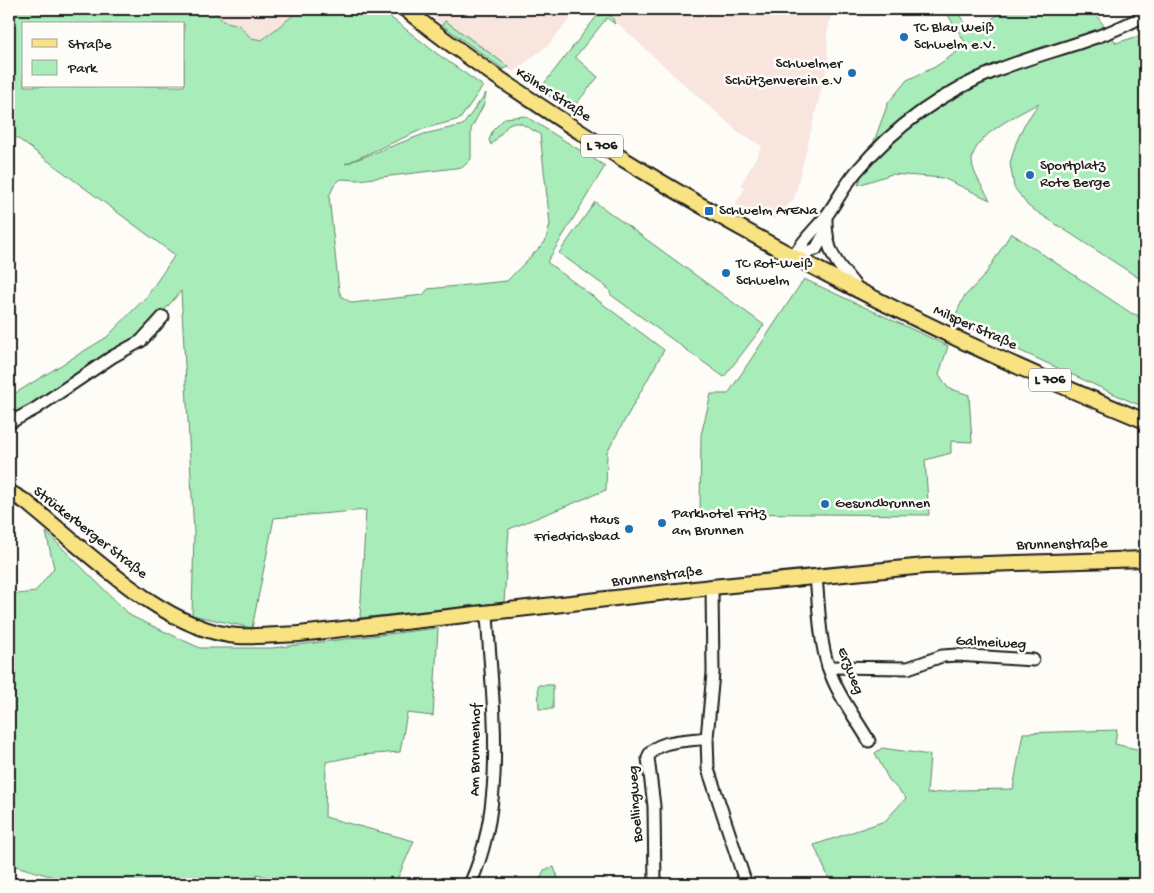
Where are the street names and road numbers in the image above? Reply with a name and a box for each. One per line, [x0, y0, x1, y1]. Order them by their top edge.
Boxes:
street label: Kölner Straße [512, 64, 594, 126]
road number: L 706 [581, 134, 623, 158]
street label: Milsper Straße [930, 301, 1020, 355]
road number: L 706 [1029, 368, 1071, 392]
street label: Strückerberger Straße [29, 483, 151, 583]
street label: Brunnenstraße [1015, 535, 1108, 555]
street label: Brunnenstraße [610, 562, 704, 592]
street label: Galmeiweg [955, 632, 1027, 654]
street label: Erzweg [832, 645, 868, 697]
street label: Am Brunnenhof [466, 702, 486, 796]
street label: Boellingweg [624, 765, 648, 844]

